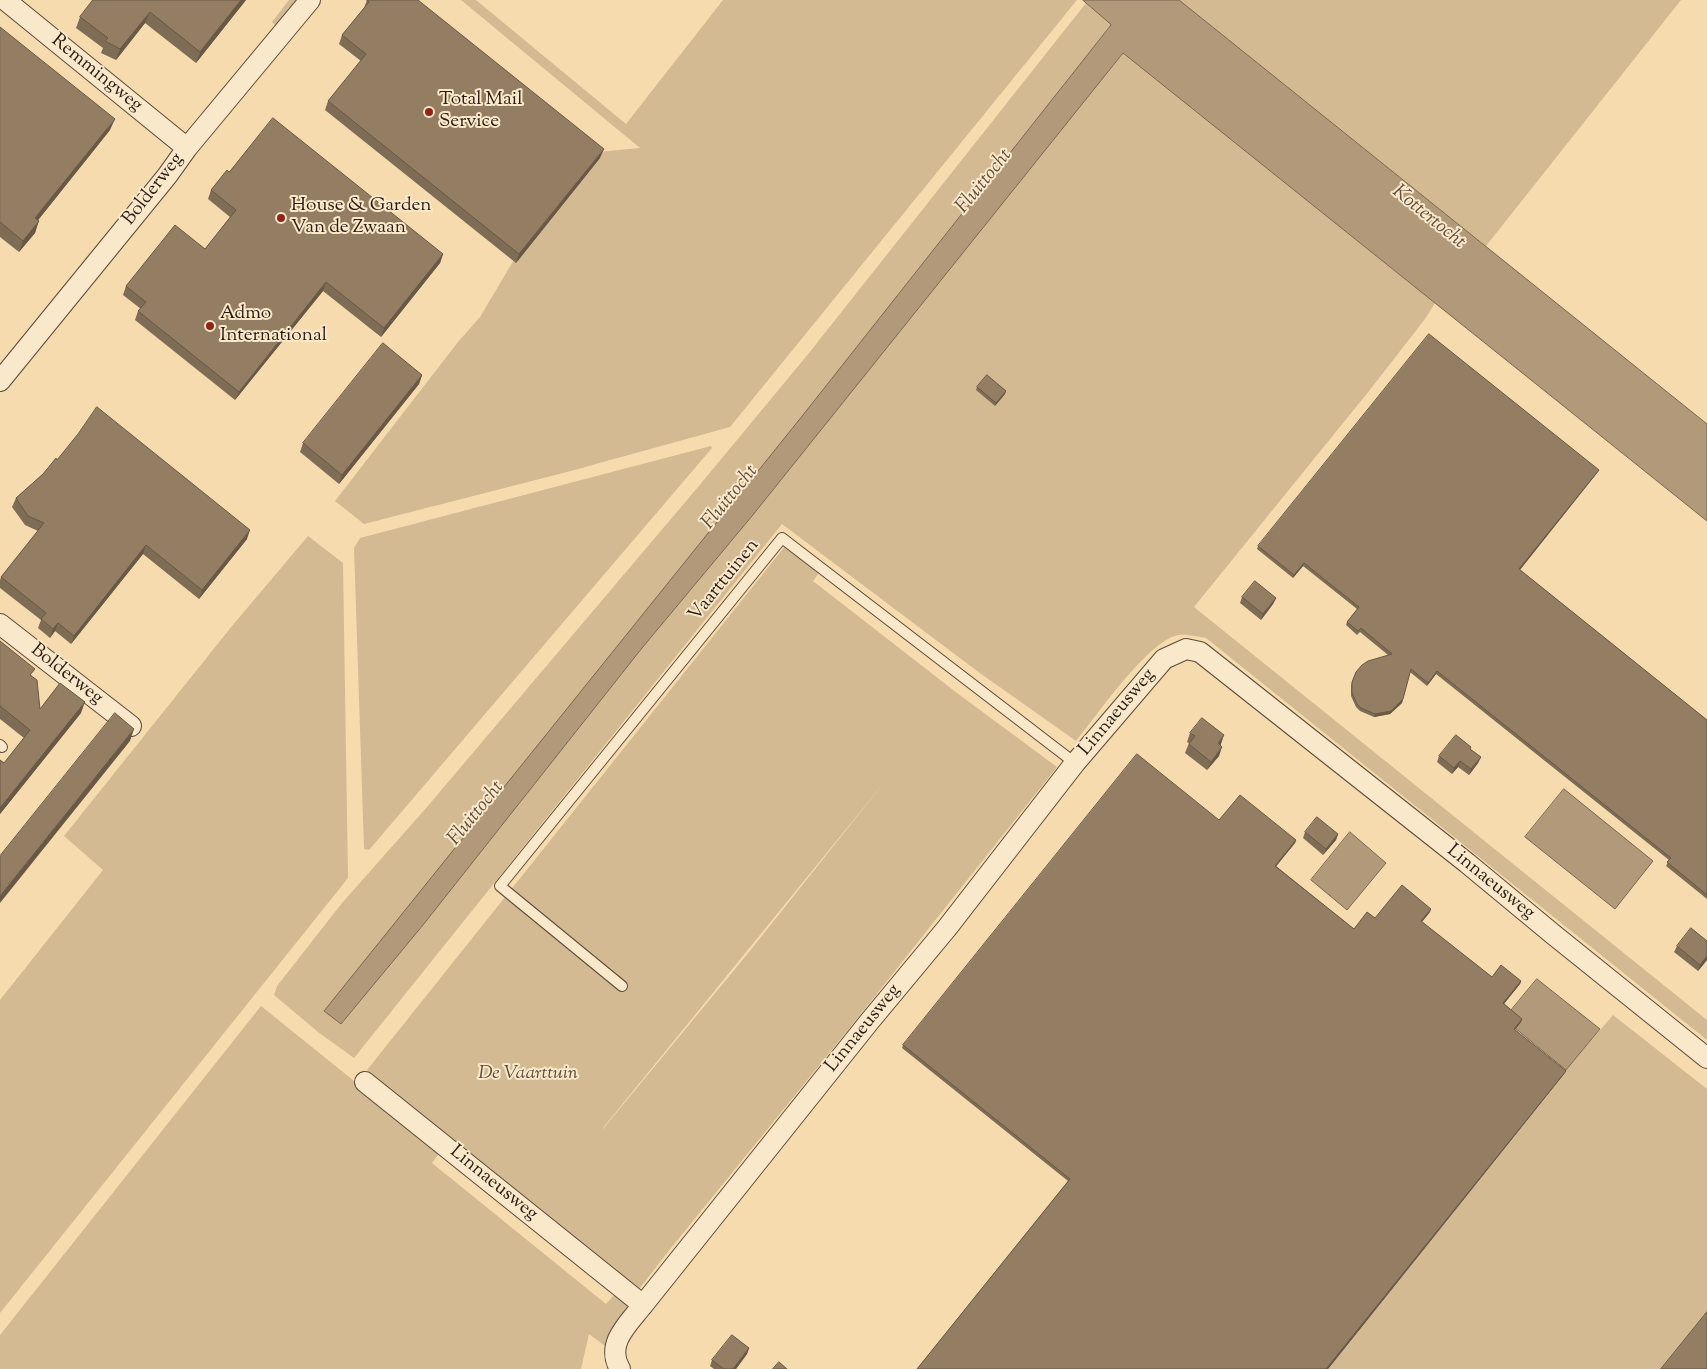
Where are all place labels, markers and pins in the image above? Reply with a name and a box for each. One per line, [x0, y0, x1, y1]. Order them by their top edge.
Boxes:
place label: Total Mail Service [439, 90, 523, 134]
marker: Total Mail Service [423, 106, 435, 118]
place label: House & Garden Van de Zwaan [291, 196, 432, 240]
marker: House & Garden Van de Zwaan [275, 212, 287, 224]
place label: Admo International [220, 304, 327, 348]
marker: Admo International [204, 320, 216, 332]

